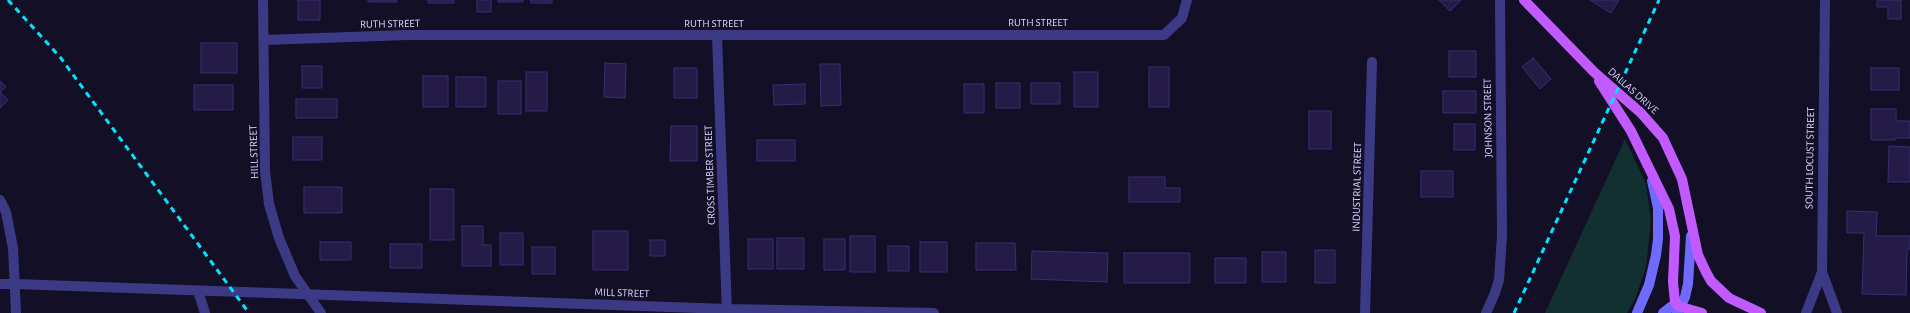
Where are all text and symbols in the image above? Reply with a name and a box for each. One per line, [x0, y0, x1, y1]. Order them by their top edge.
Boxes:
street label: RUTH STREET [1008, 16, 1068, 30]
street label: RUTH STREET [360, 17, 420, 31]
street label: RUTH STREET [684, 17, 744, 31]
street label: DALLAS DRIVE [1605, 65, 1661, 117]
street label: JOHNSON STREET [1481, 78, 1495, 158]
street label: SOUTH LOCUST STREET [1803, 107, 1817, 209]
street label: HILL STREET [246, 125, 262, 179]
street label: CROSS TIMBER STREET [702, 125, 718, 225]
street label: INDUSTRIAL STREET [1350, 142, 1364, 232]
street label: MILL STREET [594, 285, 650, 301]

